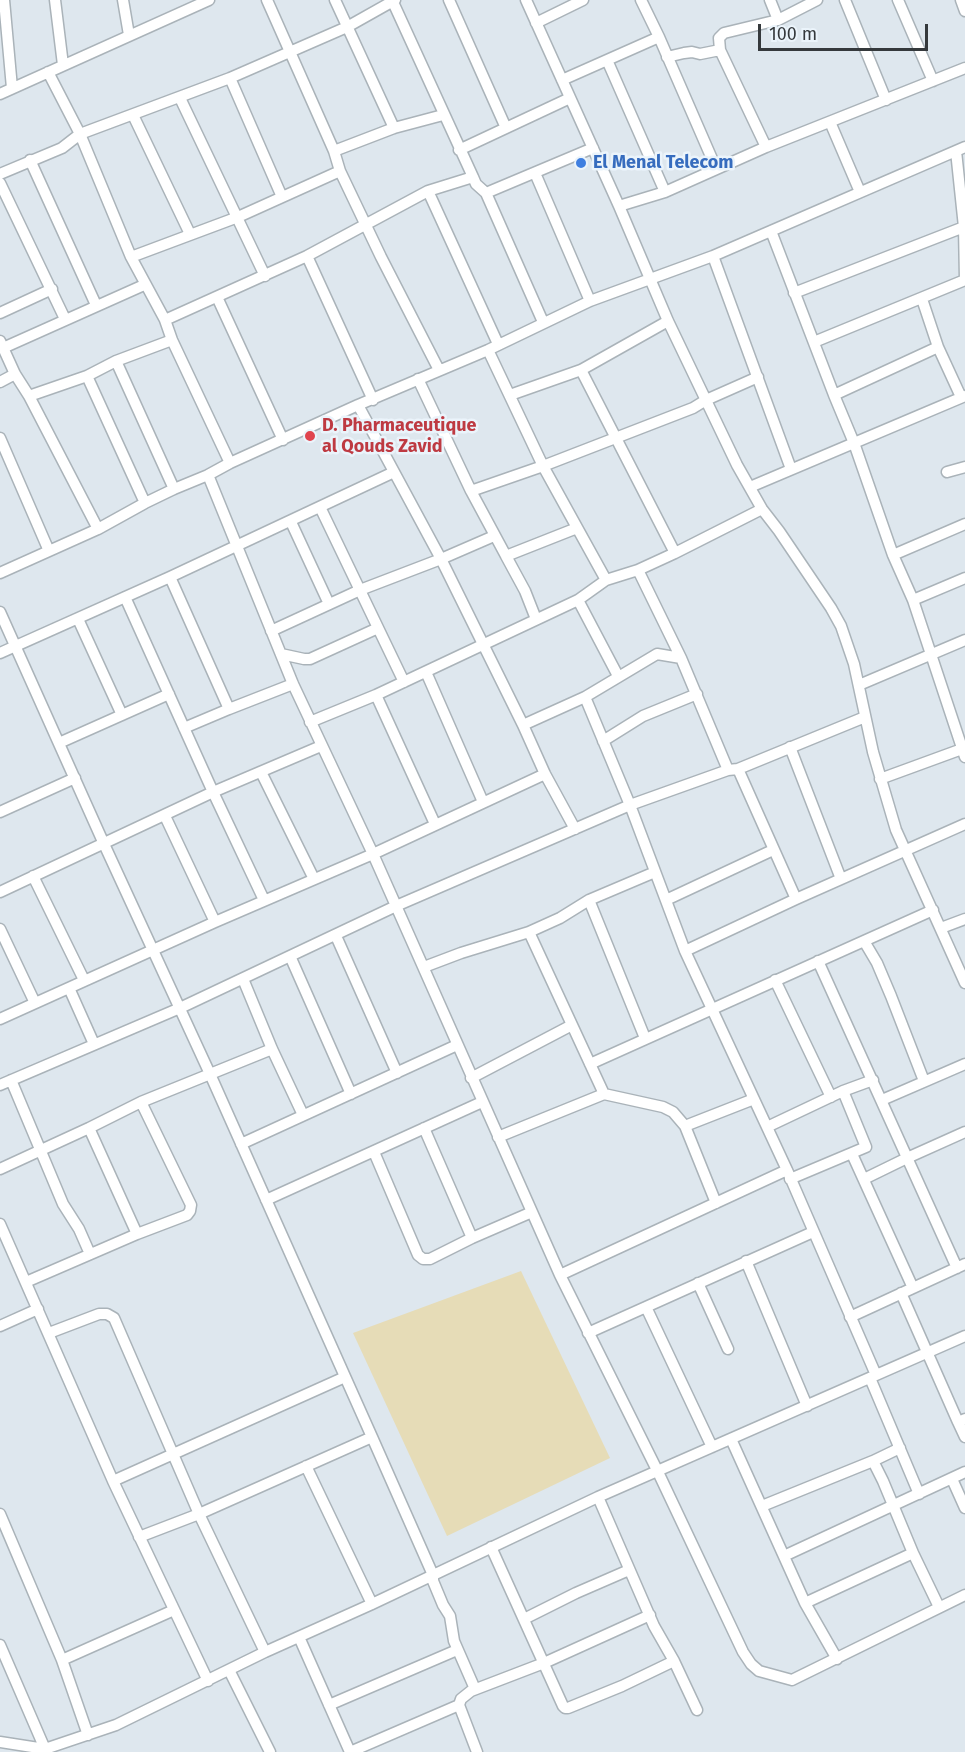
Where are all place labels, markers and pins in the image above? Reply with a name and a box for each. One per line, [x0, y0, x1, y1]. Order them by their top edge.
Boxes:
place label: El Menal Telecom [593, 152, 734, 174]
marker: El Menal Telecom [574, 156, 588, 170]
place label: D. Pharmaceutique al Qouds Zavid [322, 415, 476, 458]
marker: D. Pharmaceutique al Qouds Zavid [303, 429, 317, 443]

